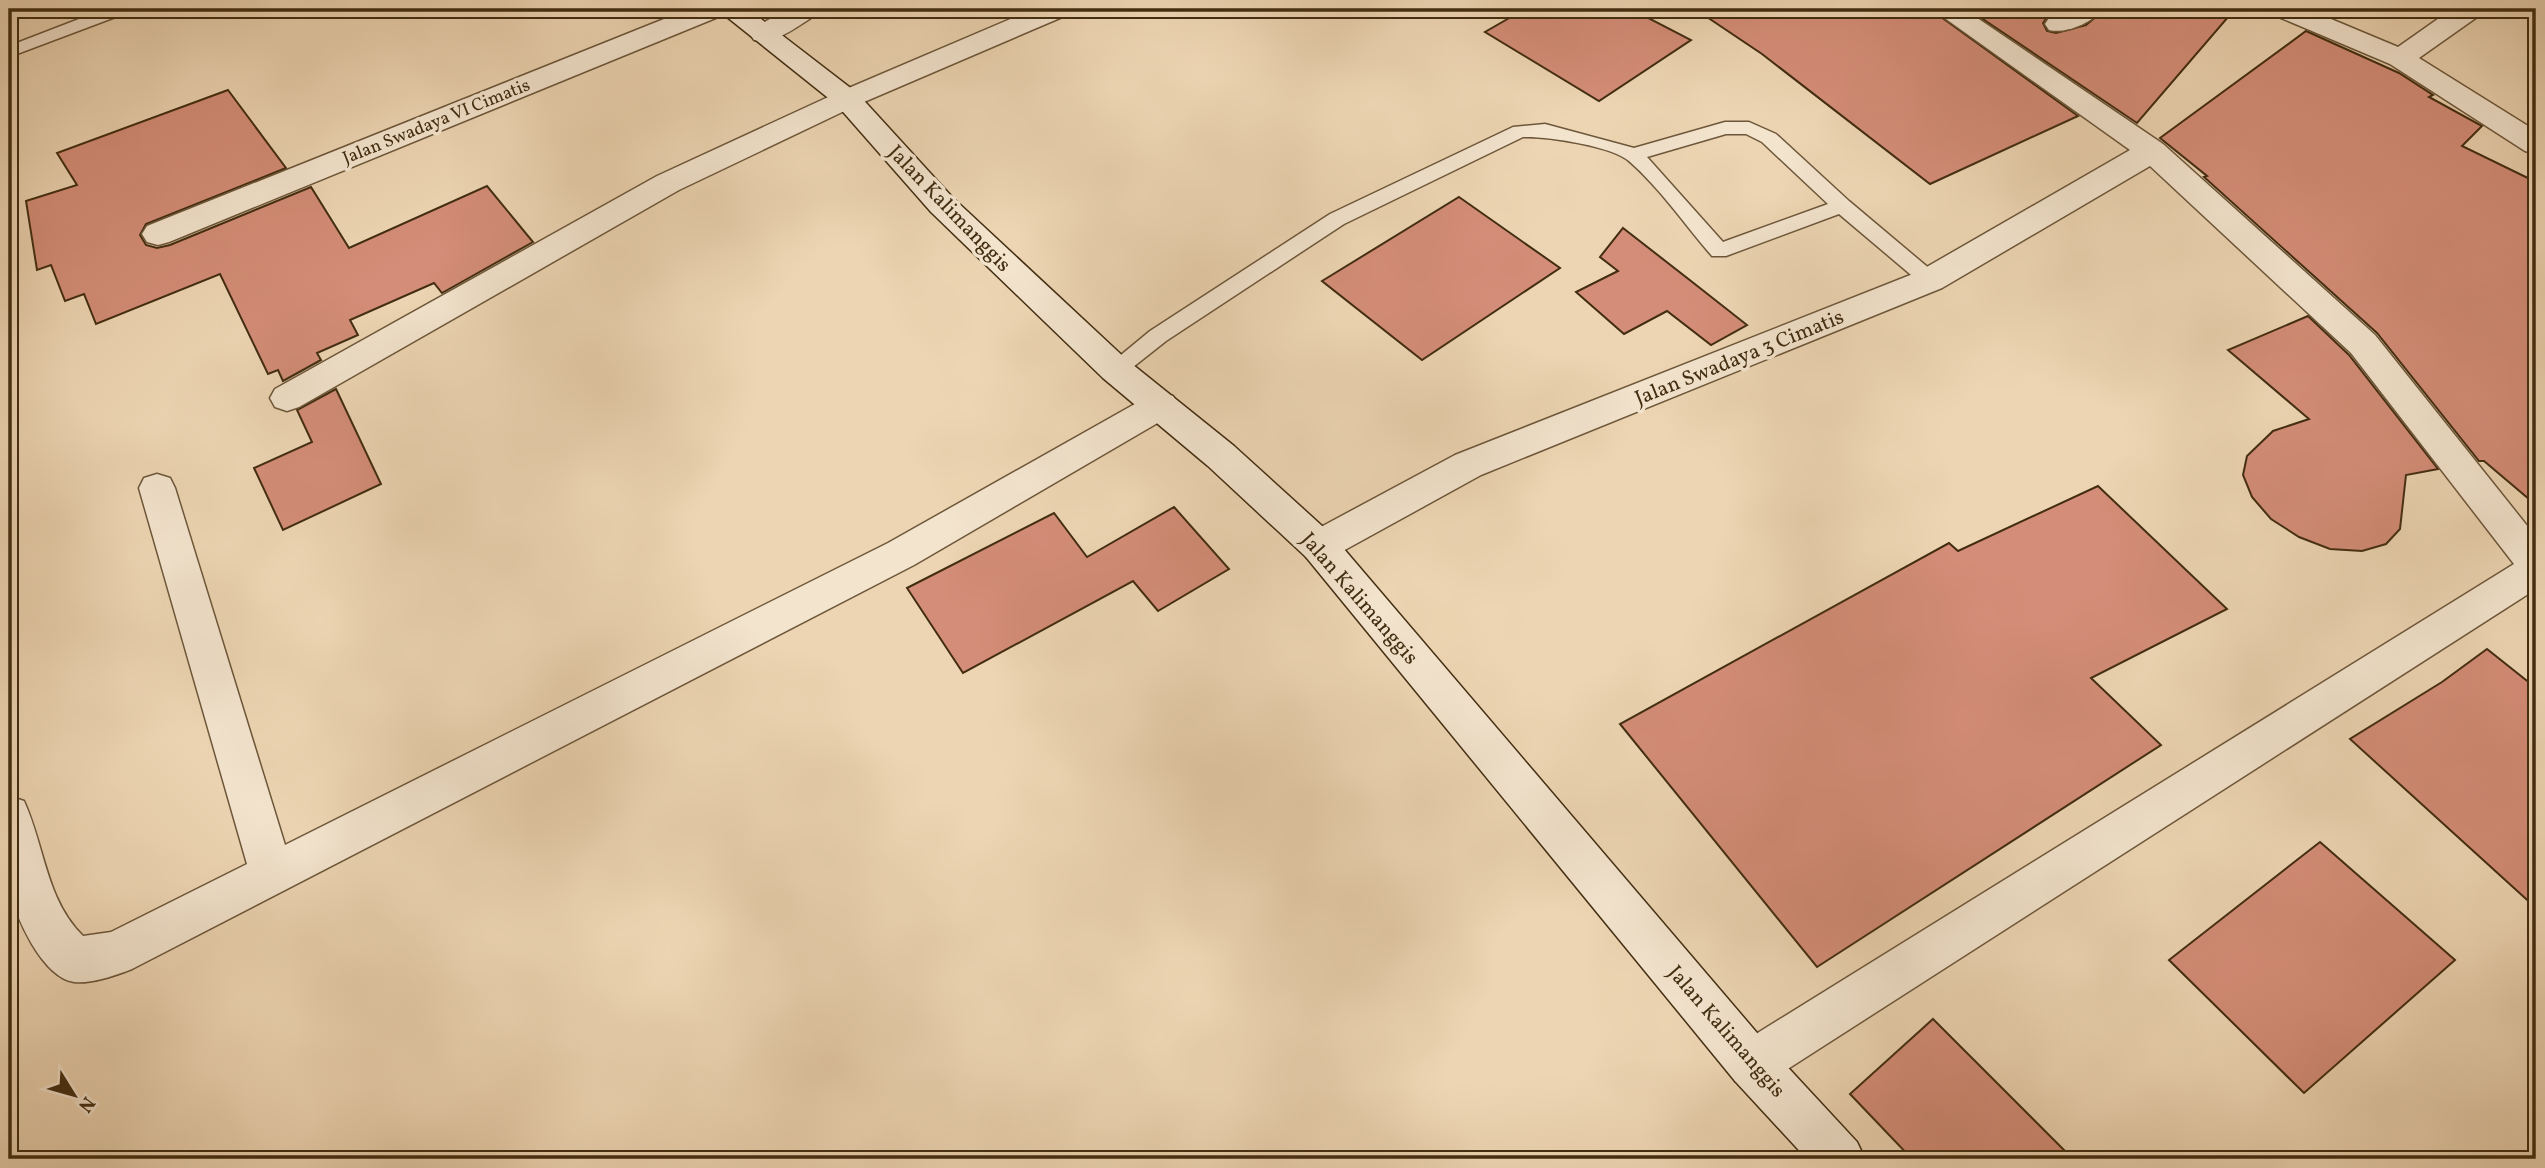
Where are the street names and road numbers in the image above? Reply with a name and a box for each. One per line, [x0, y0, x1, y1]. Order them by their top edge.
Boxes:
street label: Jalan Swadaya VI Cimatis [339, 73, 534, 171]
street label: Jalan Kalimanggis [881, 139, 1017, 279]
street label: Jalan Swadaya 3 Cimatis [1631, 303, 1848, 414]
street label: Jalan Kalimanggis [1293, 527, 1424, 671]
street label: Jalan Kalimanggis [1660, 960, 1791, 1104]

